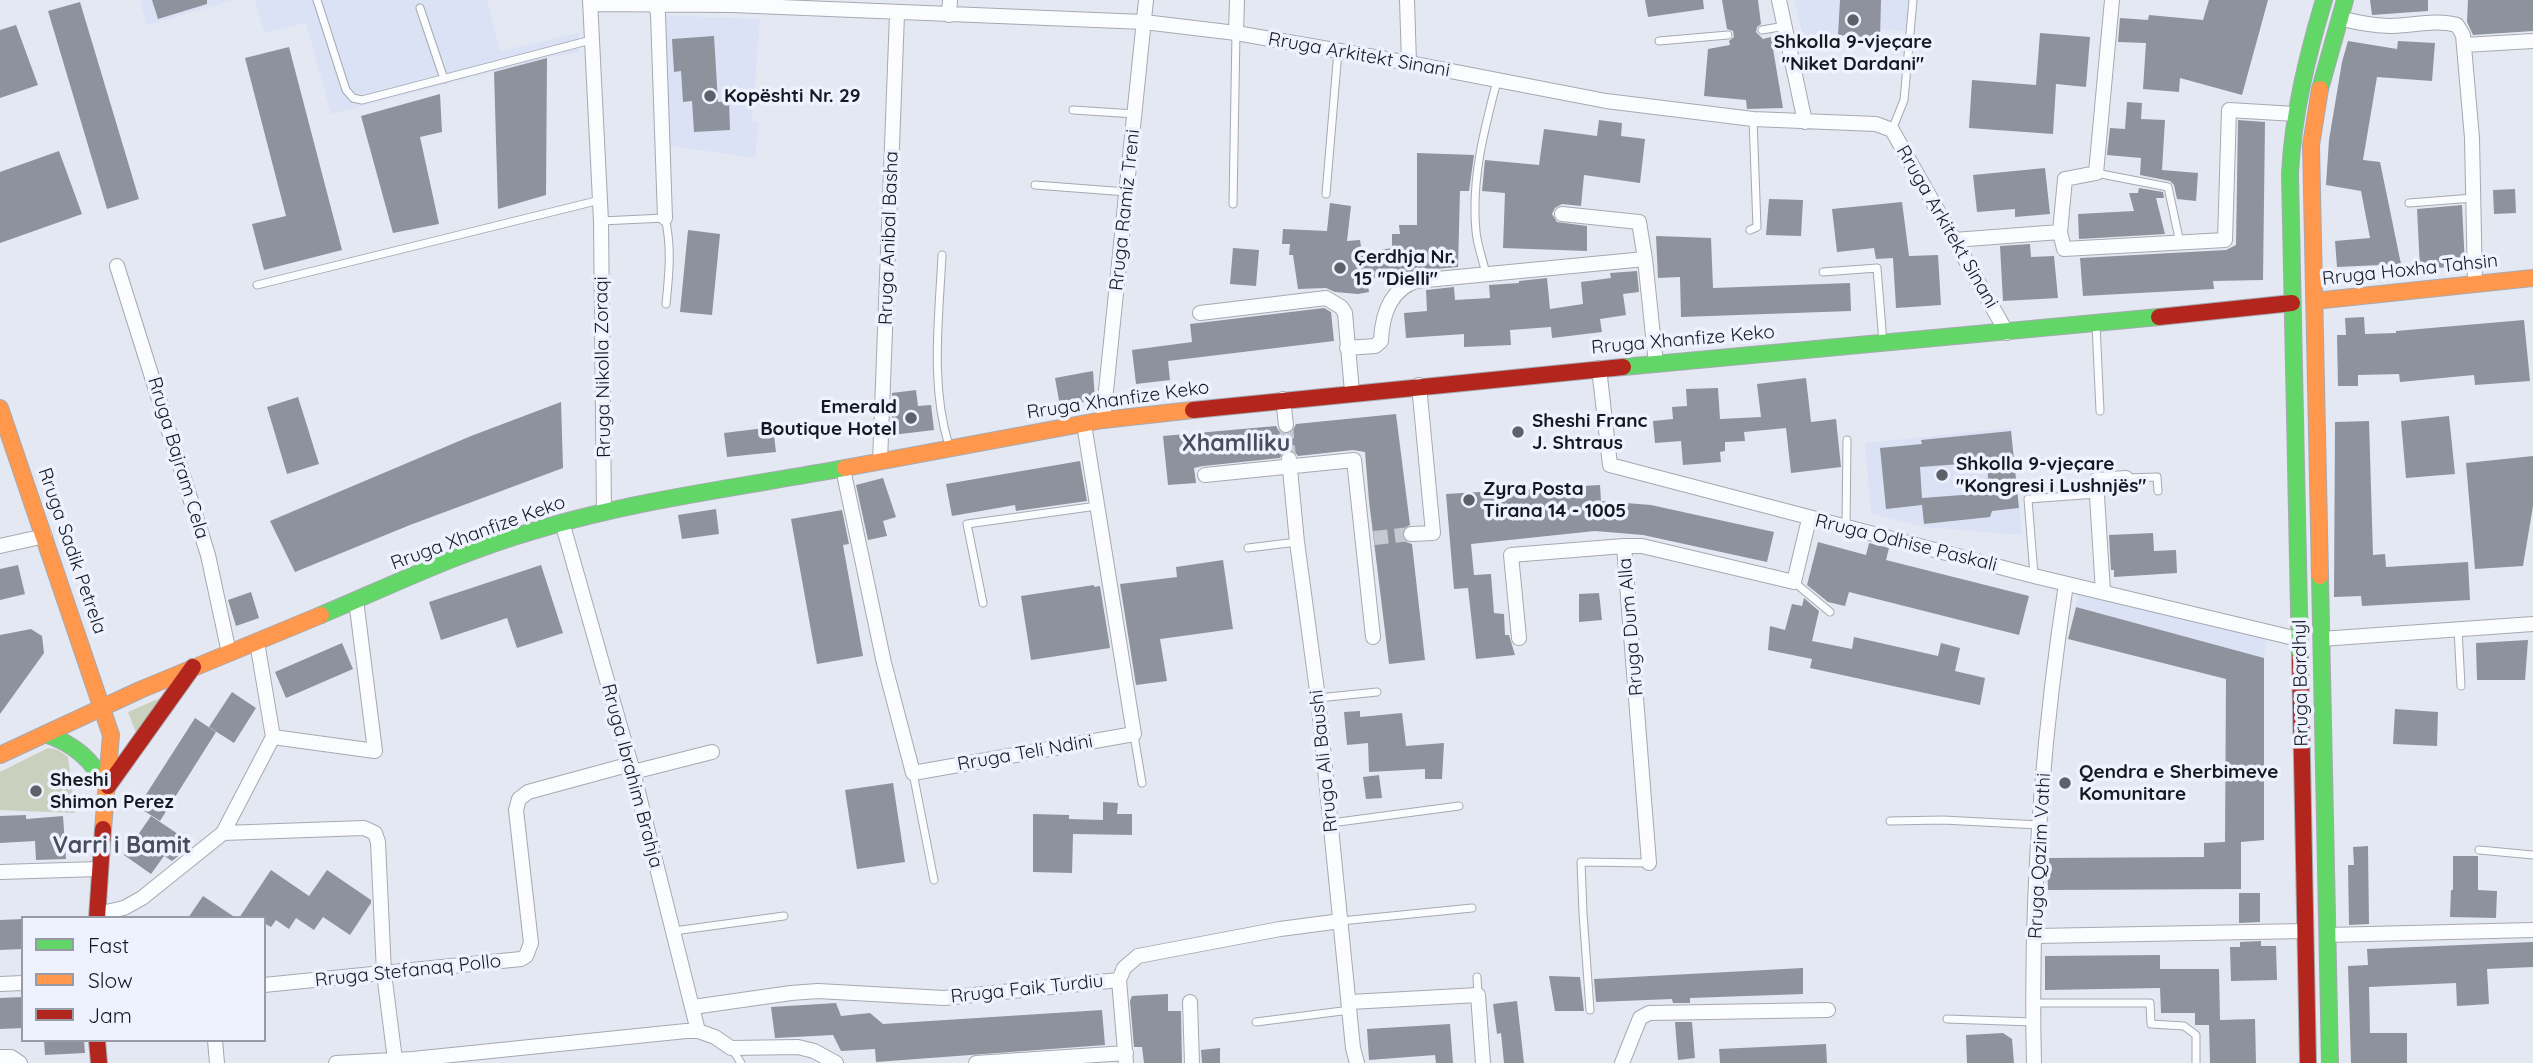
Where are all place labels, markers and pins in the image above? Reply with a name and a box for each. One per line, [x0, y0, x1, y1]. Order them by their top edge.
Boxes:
marker: Shkolla 9-vjeçare "Niket Dardani" [1845, 12, 1861, 28]
place label: Shkolla 9-vjeçare "Niket Dardani" [1774, 31, 1932, 75]
place label: Kopështi Nr. 29 [724, 85, 860, 107]
marker: Kopështi Nr. 29 [702, 88, 718, 104]
place label: Çerdhja Nr. 15 "Dielli" [1354, 246, 1455, 290]
marker: Çerdhja Nr. 15 "Dielli" [1332, 260, 1348, 276]
place label: Emerald Boutique Hotel [760, 396, 897, 440]
marker: Emerald Boutique Hotel [903, 410, 919, 426]
place label: Sheshi Franc J. Shtraus [1532, 410, 1647, 454]
marker: Sheshi Franc J. Shtraus [1510, 424, 1526, 440]
place label: Shkolla 9-vjeçare "Kongresi i Lushnjës" [1956, 453, 2147, 497]
marker: Shkolla 9-vjeçare "Kongresi i Lushnjës" [1934, 467, 1950, 483]
place label: Zyra Posta Tirana 14 - 1005 [1483, 478, 1626, 522]
marker: Zyra Posta Tirana 14 - 1005 [1461, 492, 1477, 508]
place label: Qendra e Sherbimeve Komunitare [2079, 761, 2279, 805]
place label: Sheshi Shimon Perez [50, 769, 174, 813]
marker: Qendra e Sherbimeve Komunitare [2057, 775, 2073, 791]
marker: Sheshi Shimon Perez [28, 783, 44, 799]

